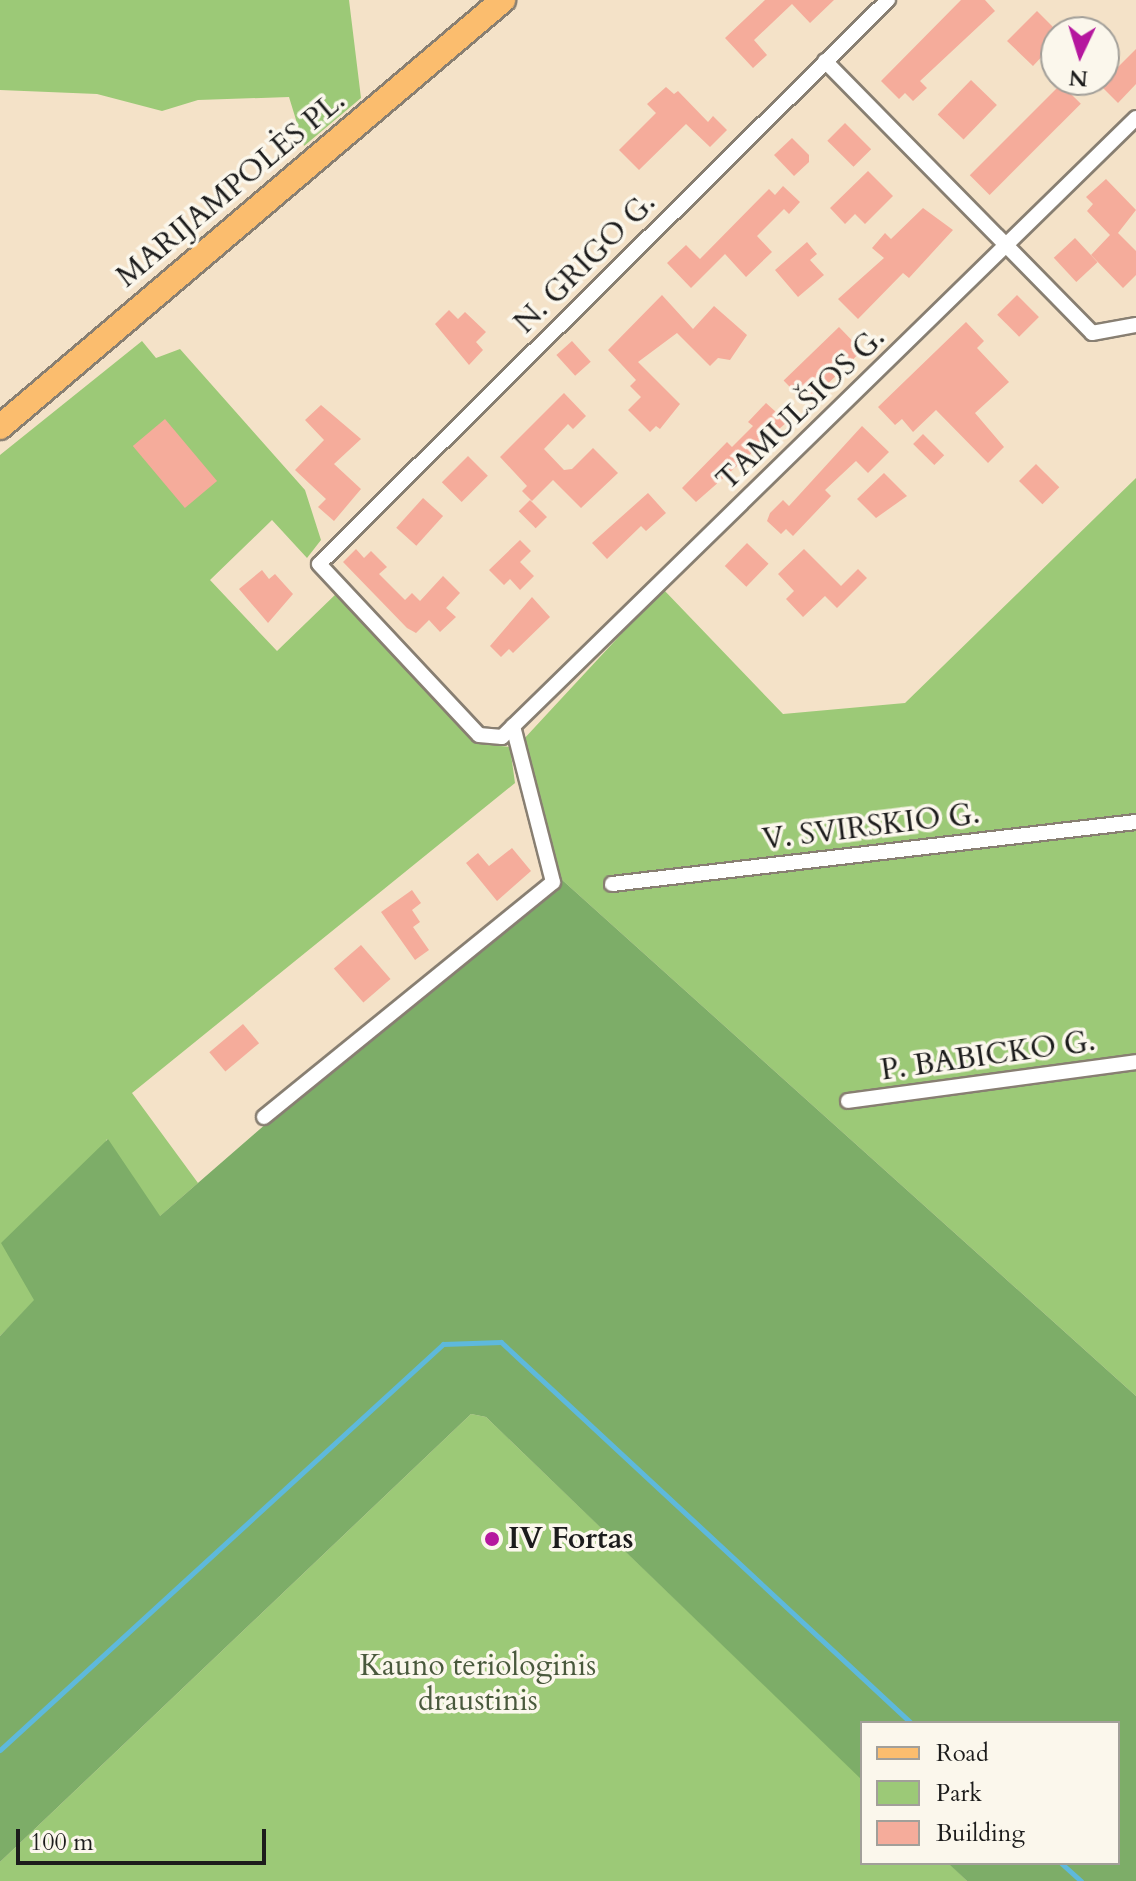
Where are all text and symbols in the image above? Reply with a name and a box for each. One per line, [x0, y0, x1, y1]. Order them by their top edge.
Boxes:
north arrow [1040, 16, 1120, 96]
text: N [1068, 62, 1089, 94]
street label: MARIJAMPOLĖS PL. [109, 83, 353, 295]
street label: N. GRIGO G. [507, 185, 663, 341]
street label: TAMULŠIOS G. [709, 320, 893, 498]
street label: V. SVIRSKIO G. [760, 796, 982, 858]
street label: P. BABICKO G. [878, 1023, 1098, 1089]
place label: IV Fortas [508, 1521, 634, 1557]
marker: IV Fortas [483, 1530, 501, 1548]
park label: Kauno teriologinis draustinis [360, 1648, 596, 1718]
legend [860, 1721, 1120, 1865]
text: Road [936, 1737, 989, 1770]
text: Park [936, 1777, 982, 1810]
scale bar [20, 1813, 270, 1863]
text: Building [936, 1817, 1025, 1850]
text: 100 m [30, 1826, 94, 1859]

